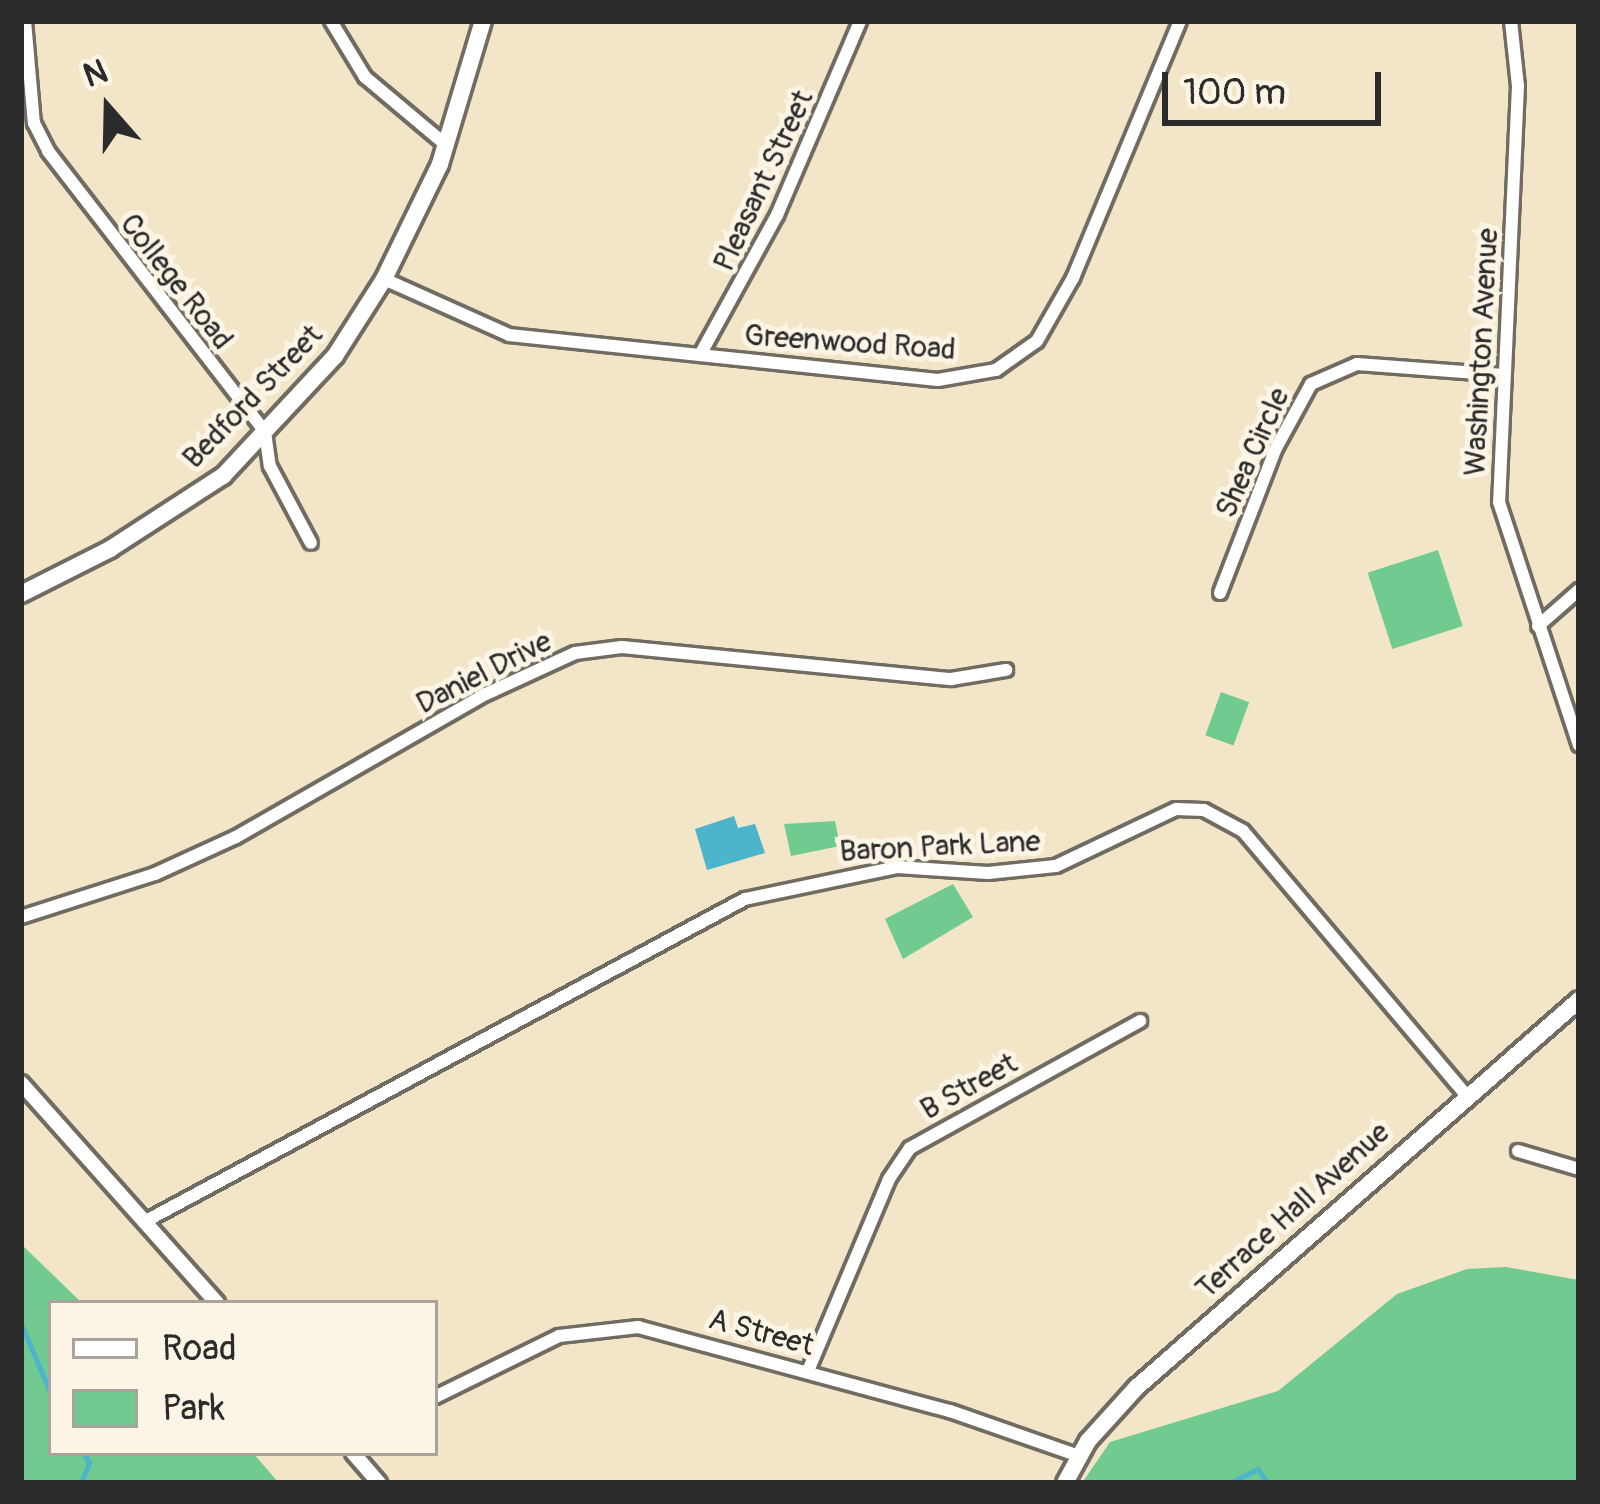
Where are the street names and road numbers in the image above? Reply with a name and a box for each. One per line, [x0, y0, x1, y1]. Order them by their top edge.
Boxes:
street label: Pleasant Street [706, 85, 822, 277]
street label: College Road [112, 207, 240, 357]
street label: Washington Avenue [1458, 227, 1506, 477]
street label: Bedford Street [176, 318, 330, 476]
street label: Greenwood Road [743, 318, 957, 368]
street label: Shea Circle [1208, 382, 1298, 524]
street label: Daniel Drive [410, 624, 558, 722]
street label: Baron Park Lane [839, 824, 1041, 870]
street label: B Street [914, 1046, 1024, 1128]
street label: Terrace Hall Avenue [1189, 1115, 1397, 1307]
street label: A Street [705, 1302, 817, 1364]

